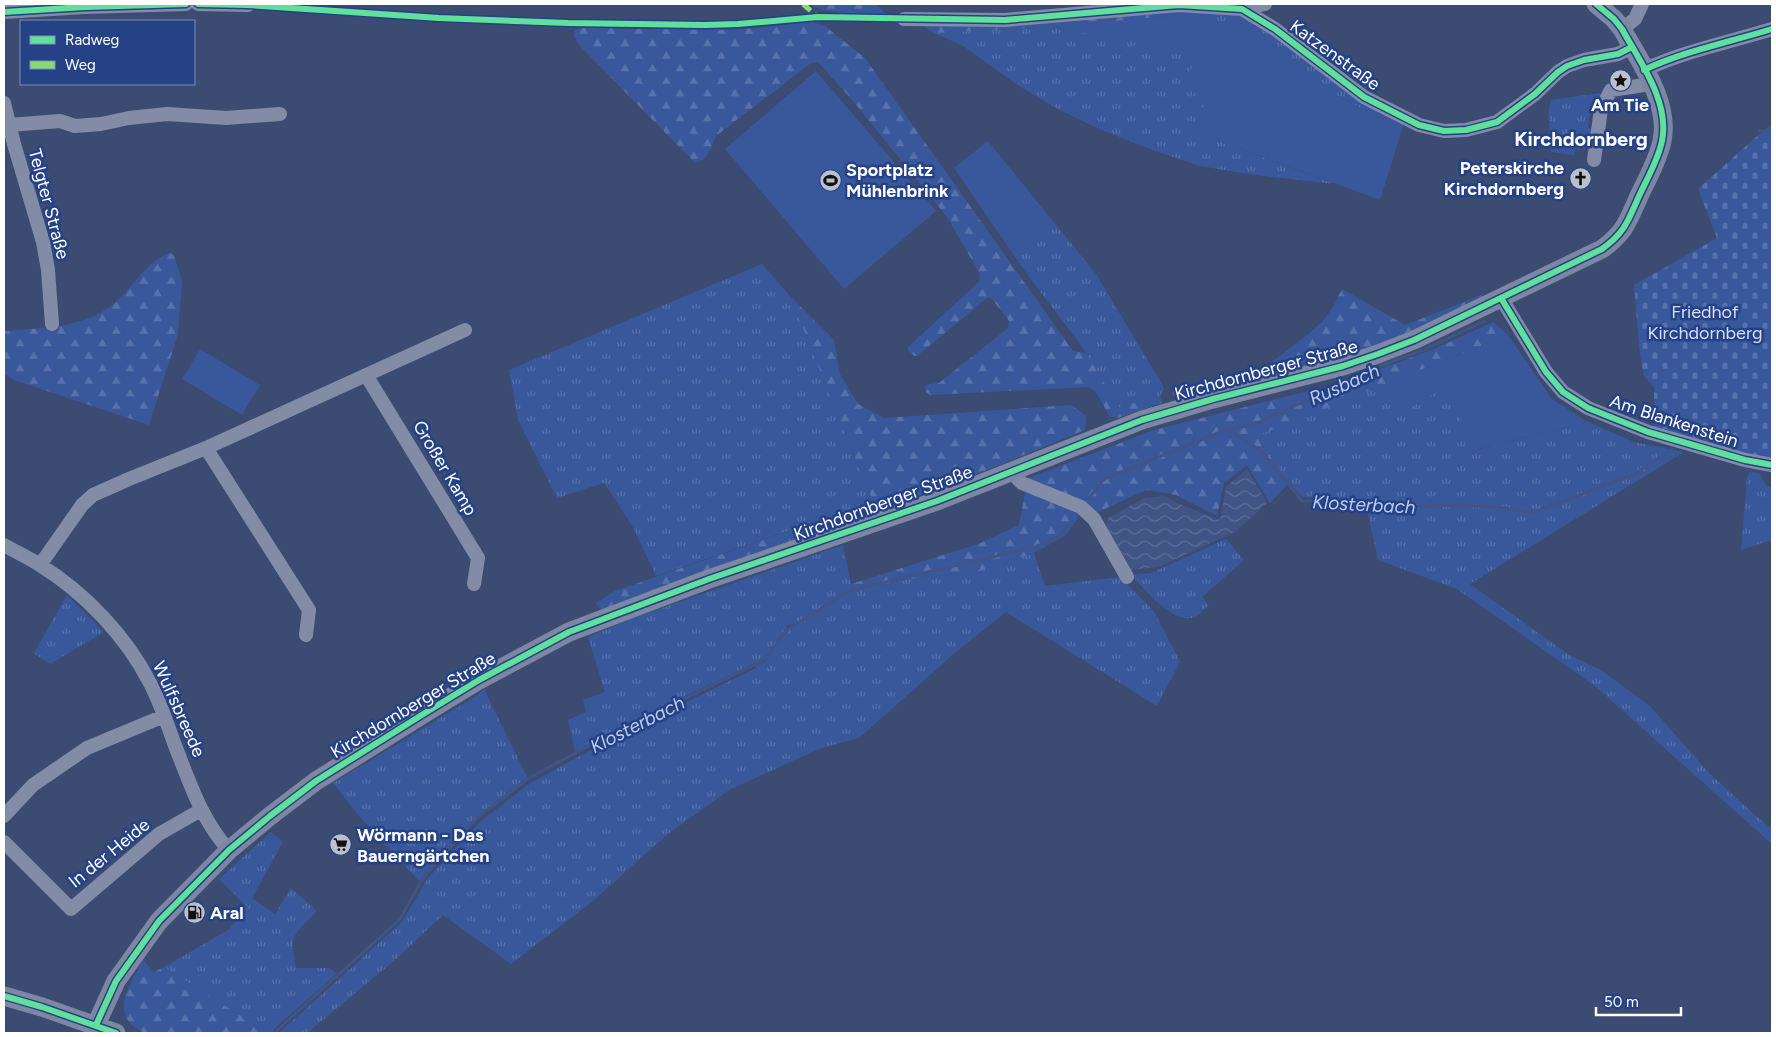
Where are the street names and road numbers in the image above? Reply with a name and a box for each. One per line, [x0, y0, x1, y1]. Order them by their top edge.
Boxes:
street label: Katzenstraße [1286, 15, 1384, 95]
street label: Telgter Straße [24, 146, 74, 262]
street label: Kirchdornberger Straße [1172, 335, 1360, 405]
street label: Am Blankenstein [1607, 390, 1741, 452]
street label: Großer Kamp [408, 417, 482, 519]
street label: Kirchdornberger Straße [791, 460, 976, 546]
street label: Kirchdornberger Straße [326, 647, 500, 763]
street label: Wulfsbreede [148, 658, 210, 761]
street label: In der Heide [64, 813, 154, 892]

